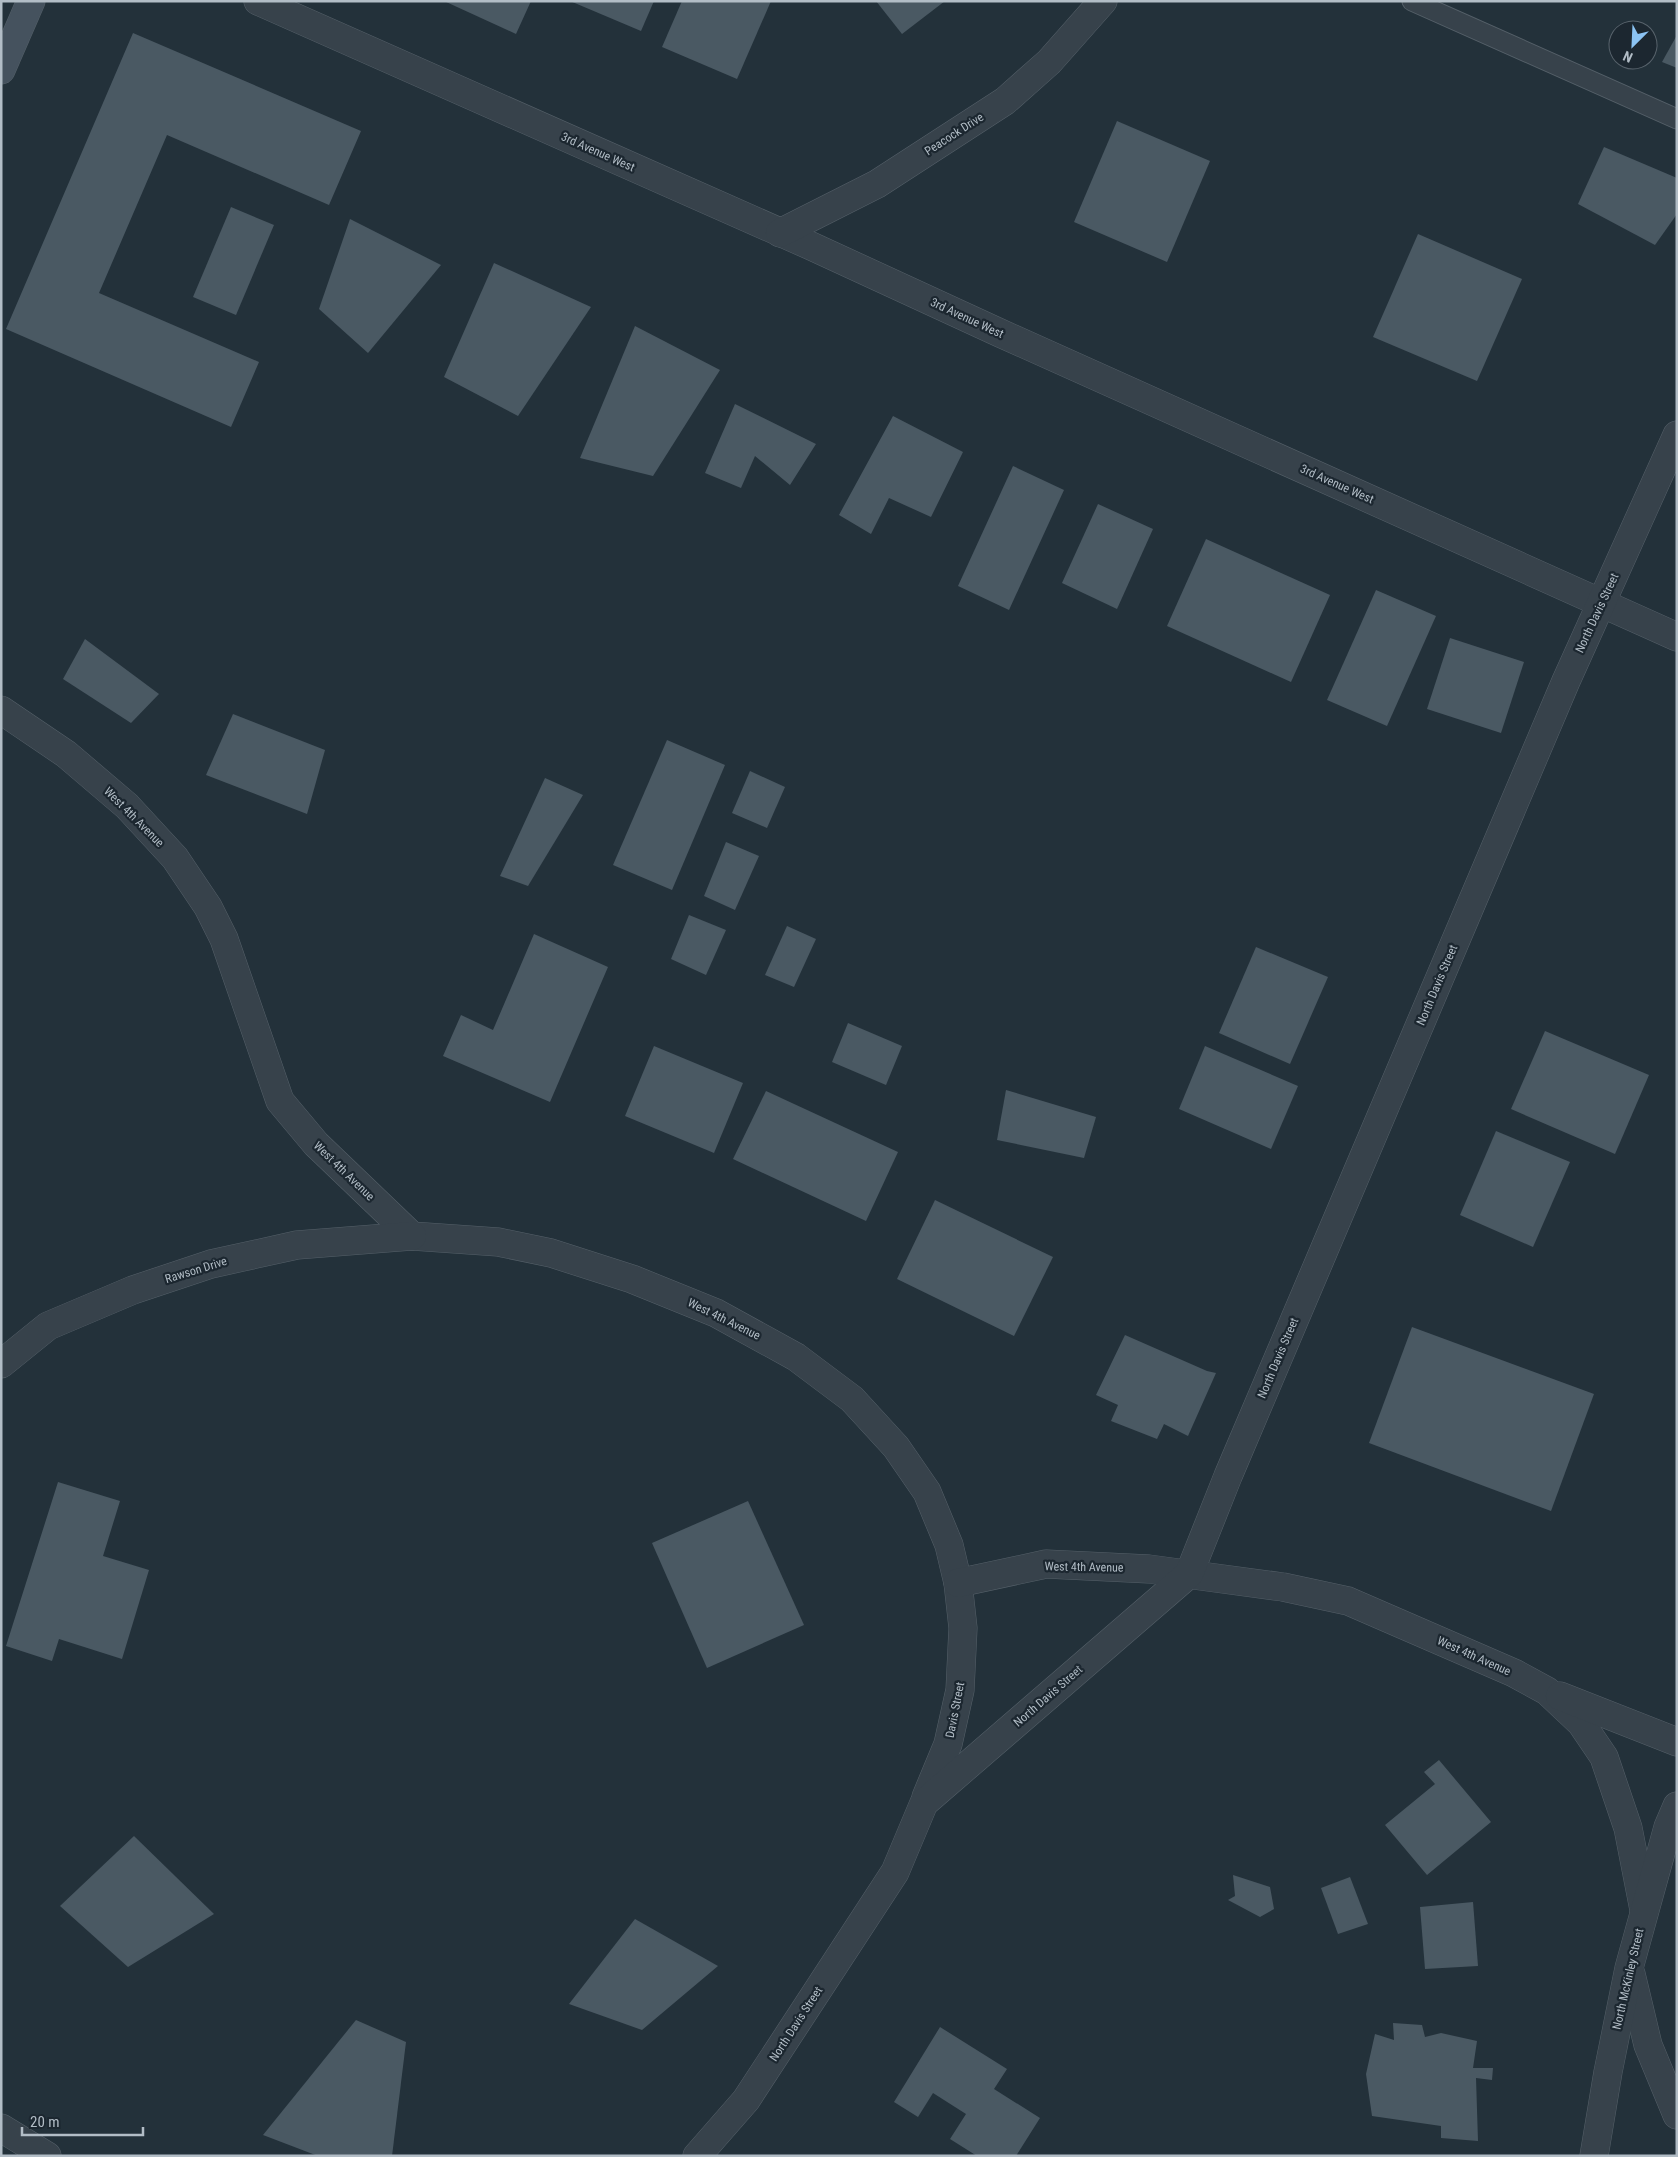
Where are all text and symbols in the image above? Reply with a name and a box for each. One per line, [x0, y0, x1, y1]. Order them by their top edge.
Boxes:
north arrow [1608, 20, 1658, 70]
text: N [1621, 48, 1635, 66]
street label: Peacock Drive [922, 110, 986, 158]
street label: 3rd Avenue West [559, 130, 637, 175]
street label: 3rd Avenue West [928, 295, 1006, 341]
street label: 3rd Avenue West [1298, 462, 1376, 507]
street label: North Davis Street [1572, 571, 1622, 655]
street label: West 4th Avenue [101, 784, 167, 850]
street label: North Davis Street [1414, 942, 1460, 1027]
street label: West 4th Avenue [311, 1139, 378, 1204]
street label: Rawson Drive [163, 1254, 229, 1286]
street label: West 4th Avenue [685, 1295, 763, 1343]
street label: North Davis Street [1255, 1315, 1301, 1400]
street label: West 4th Avenue [1044, 1559, 1124, 1575]
street label: West 4th Avenue [1435, 1634, 1513, 1679]
street label: North Davis Street [1011, 1662, 1085, 1730]
street label: Davis Street [943, 1680, 967, 1739]
street label: North McKinley Street [1610, 1927, 1647, 2031]
street label: North Davis Street [767, 1984, 826, 2064]
scale bar [22, 2104, 144, 2136]
text: 20 m [30, 2113, 60, 2131]

